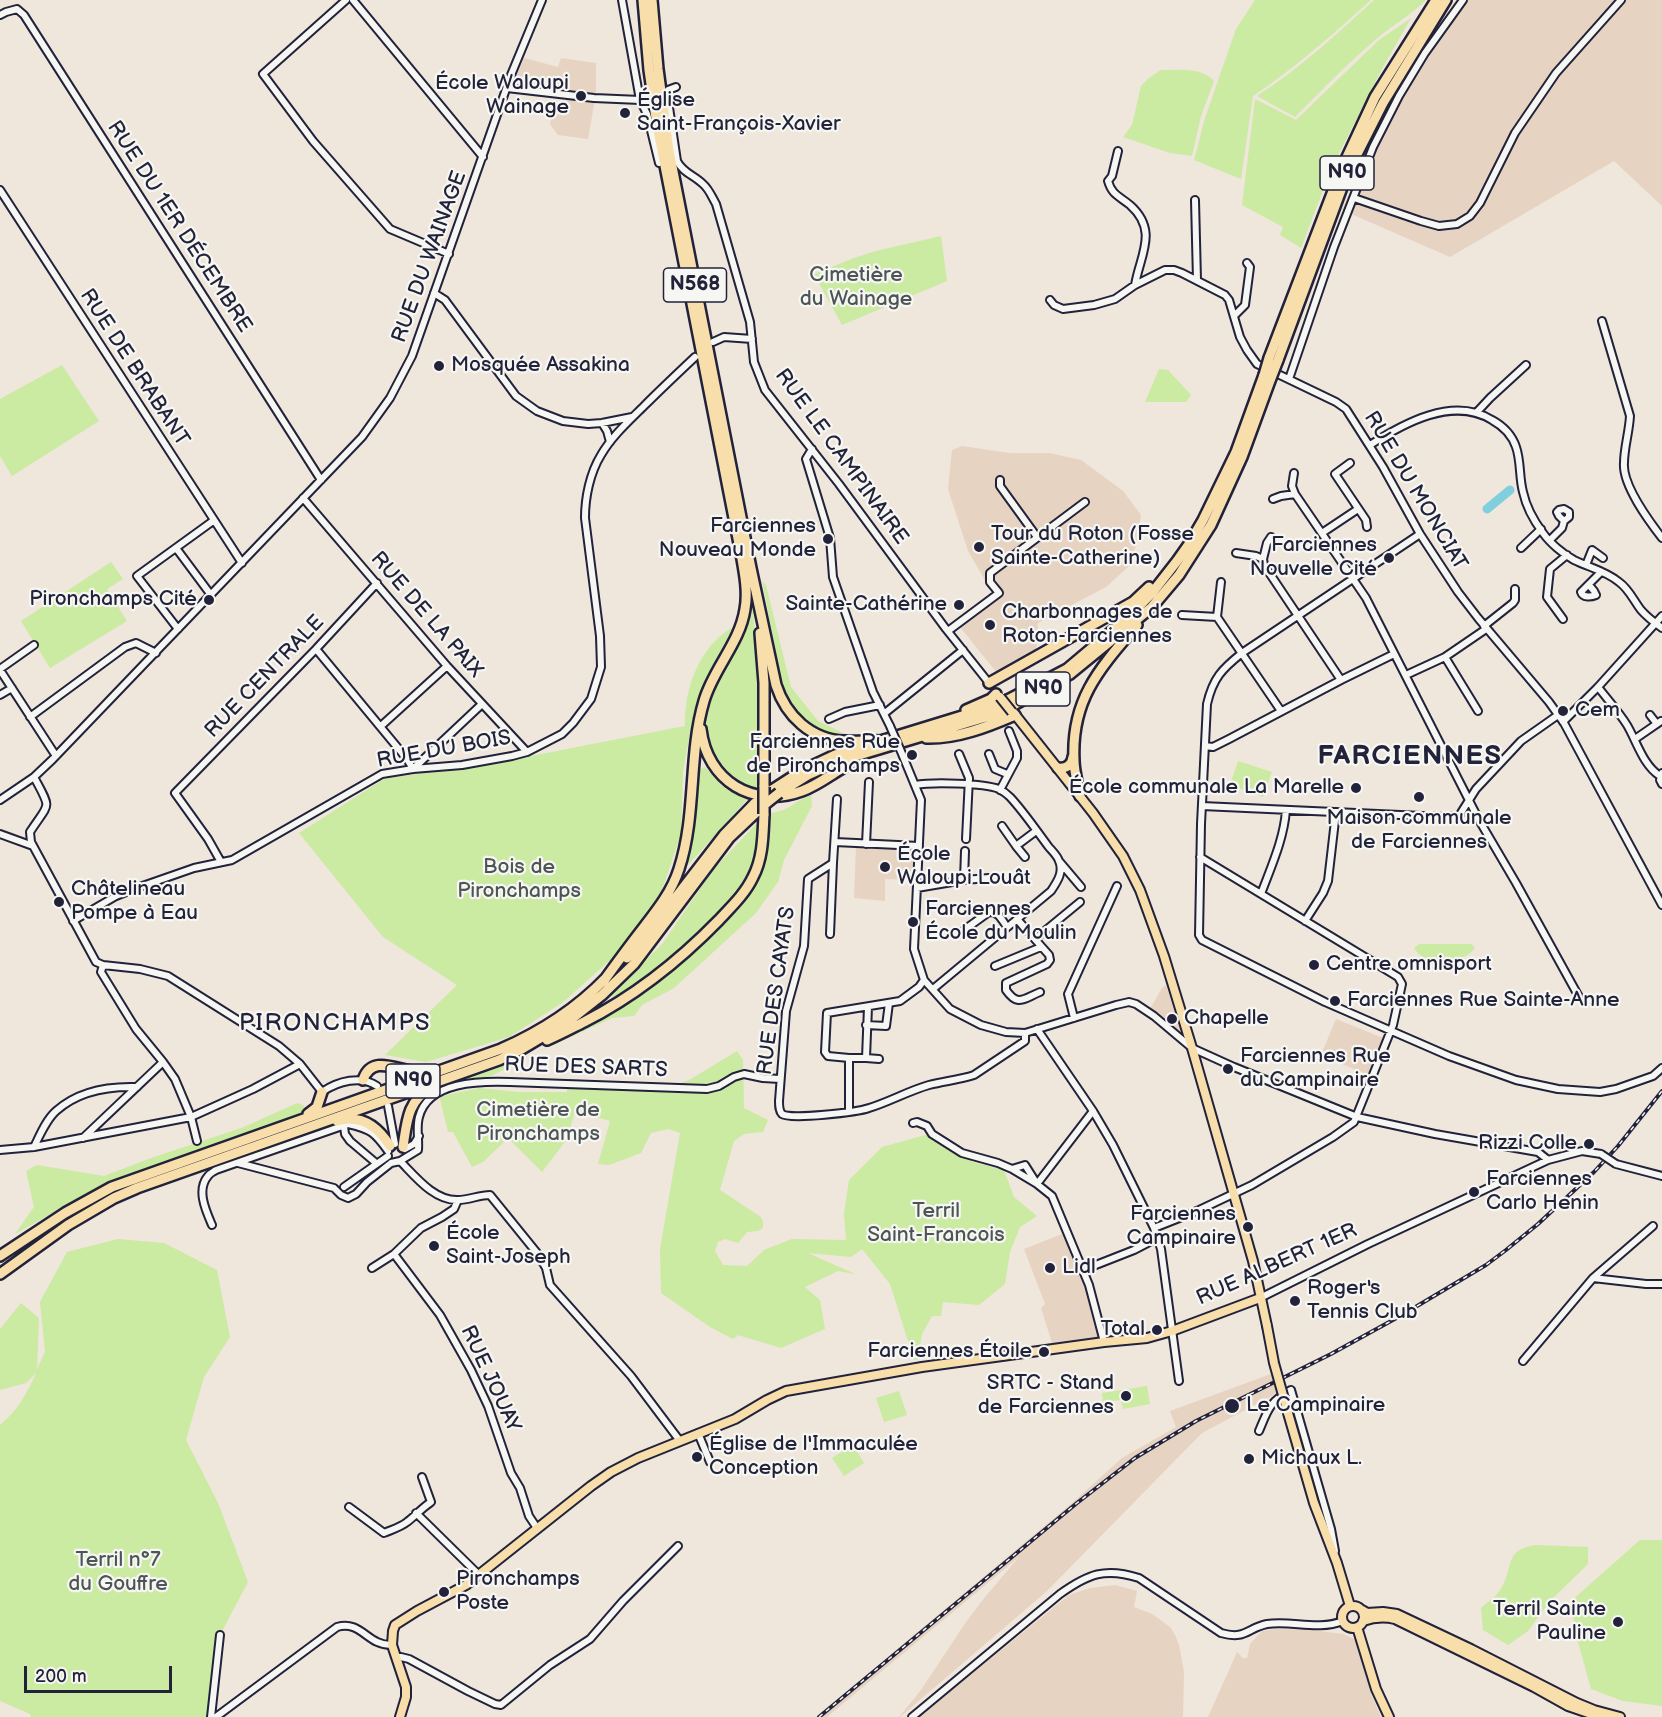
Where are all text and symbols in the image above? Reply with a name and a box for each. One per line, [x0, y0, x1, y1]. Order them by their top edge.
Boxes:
place label: École Waloupi Wainage [435, 71, 569, 121]
place label: Église Saint-François-Xavier [637, 88, 841, 138]
marker: École Waloupi Wainage [574, 89, 588, 103]
marker: Église Saint-François-Xavier [618, 106, 632, 120]
street label: RUE DU 1ER DÉCEMBRE [101, 116, 257, 338]
road number: N90 [1320, 156, 1374, 190]
street label: RUE DU WAINAGE [387, 168, 473, 346]
park label: Cimetière du Wainage [800, 263, 912, 313]
road number: N568 [664, 268, 726, 302]
street label: RUE DE BRABANT [74, 285, 194, 451]
place label: Mosquée Assakina [451, 353, 630, 379]
marker: Mosquée Assakina [432, 359, 446, 373]
street label: RUE LE CAMPINAIRE [769, 364, 913, 550]
street label: RUE DU MONCIAT [1358, 407, 1472, 575]
place label: Farciennes Nouveau Monde [659, 514, 816, 564]
place label: Tour du Roton (Fosse Sainte-Catherine) [991, 522, 1194, 572]
marker: Farciennes Nouveau Monde [821, 532, 835, 546]
place label: Farciennes Nouvelle Cité [1250, 533, 1377, 583]
marker: Tour du Roton (Fosse Sainte-Catherine) [972, 540, 986, 554]
street label: RUE DE LA PAIX [365, 547, 487, 683]
marker: Farciennes Nouvelle Cité [1382, 551, 1396, 565]
place label: Pironchamps Cité [29, 587, 197, 613]
place label: Sainte-Cathérine [785, 592, 947, 618]
marker: Pironchamps Cité [202, 593, 216, 607]
marker: Sainte-Cathérine [952, 598, 966, 612]
place label: Charbonnages de Roton-Farciennes [1002, 600, 1172, 650]
street label: RUE CENTRALE [200, 610, 330, 744]
marker: Charbonnages de Roton-Farciennes [983, 618, 997, 632]
road number: N90 [1016, 672, 1070, 706]
place label: Cem [1575, 698, 1620, 724]
marker: Cem [1556, 704, 1570, 718]
street label: RUE DU BOIS [375, 726, 513, 774]
place label: Farciennes Rue de Pironchamps [746, 730, 900, 780]
district label: FARCIENNES [1318, 741, 1502, 773]
marker: Farciennes Rue de Pironchamps [905, 748, 919, 762]
place label: École communale La Marelle [1069, 775, 1344, 801]
marker: École communale La Marelle [1349, 781, 1363, 795]
marker: Maison communale de Farciennes [1412, 790, 1426, 804]
place label: Maison communale de Farciennes [1327, 806, 1511, 856]
place label: École Waloupi Louât [897, 842, 1031, 892]
park label: Bois de Pironchamps [457, 855, 581, 905]
marker: École Waloupi Louât [878, 860, 892, 874]
place label: Châtelineau Pompe à Eau [71, 877, 198, 927]
marker: Châtelineau Pompe à Eau [52, 895, 66, 909]
place label: Farciennes École du Moulin [925, 897, 1077, 947]
street label: RUE DES CAYATS [753, 905, 801, 1077]
marker: Farciennes École du Moulin [906, 915, 920, 929]
place label: Centre omnisport [1326, 952, 1492, 978]
marker: Centre omnisport [1307, 958, 1321, 972]
place label: Farciennes Rue Sainte-Anne [1347, 988, 1619, 1014]
marker: Farciennes Rue Sainte-Anne [1328, 994, 1342, 1008]
place label: Chapelle [1184, 1006, 1269, 1032]
district label: PIRONCHAMPS [239, 1010, 431, 1038]
marker: Chapelle [1165, 1012, 1179, 1026]
place label: Farciennes Rue du Campinaire [1240, 1044, 1391, 1094]
street label: RUE DES SARTS [504, 1053, 668, 1083]
marker: Farciennes Rue du Campinaire [1221, 1062, 1235, 1076]
road number: N90 [386, 1064, 440, 1098]
park label: Cimetière de Pironchamps [476, 1098, 600, 1148]
place label: Rizzi Colle [1478, 1131, 1577, 1157]
marker: Rizzi Colle [1582, 1137, 1596, 1151]
place label: Farciennes Carlo Henin [1486, 1167, 1599, 1217]
marker: Farciennes Carlo Henin [1467, 1185, 1481, 1199]
park label: Terril Saint-Francois [867, 1199, 1005, 1249]
place label: Farciennes Campinaire [1126, 1202, 1236, 1252]
street label: RUE ALBERT 1ER [1193, 1218, 1361, 1312]
marker: Farciennes Campinaire [1241, 1220, 1255, 1234]
place label: École Saint-Joseph [446, 1221, 571, 1271]
marker: École Saint-Joseph [427, 1239, 441, 1253]
place label: Lidl [1062, 1255, 1096, 1281]
marker: Lidl [1043, 1261, 1057, 1275]
place label: Roger's Tennis Club [1307, 1276, 1418, 1326]
marker: Roger's Tennis Club [1288, 1294, 1302, 1308]
place label: Total [1101, 1317, 1145, 1343]
street label: RUE JOUAY [454, 1322, 526, 1436]
marker: Total [1150, 1323, 1164, 1337]
place label: Farciennes Étoile [867, 1339, 1032, 1365]
marker: Farciennes Étoile [1037, 1345, 1051, 1359]
place label: SRTC - Stand de Farciennes [978, 1371, 1114, 1421]
marker: SRTC - Stand de Farciennes [1119, 1389, 1133, 1403]
place label: Le Campinaire [1246, 1393, 1385, 1419]
marker: Le Campinaire [1223, 1397, 1241, 1415]
place label: Église de l'Immaculée Conception [709, 1432, 918, 1482]
place label: Michaux L. [1261, 1446, 1362, 1472]
marker: Église de l'Immaculée Conception [690, 1450, 704, 1464]
marker: Michaux L. [1242, 1452, 1256, 1466]
park label: Terril n°7 du Gouffre [68, 1548, 168, 1598]
place label: Pironchamps Poste [456, 1567, 580, 1617]
marker: Pironchamps Poste [437, 1585, 451, 1599]
place label: Terril Sainte Pauline [1493, 1597, 1606, 1647]
marker: Terril Sainte Pauline [1611, 1615, 1625, 1629]
scale bar [27, 1654, 176, 1692]
text: 200 m [35, 1666, 87, 1687]

